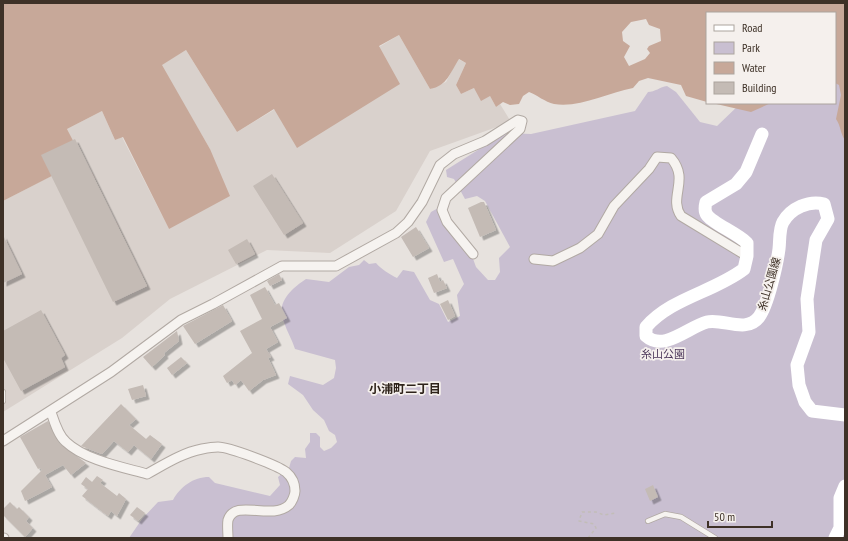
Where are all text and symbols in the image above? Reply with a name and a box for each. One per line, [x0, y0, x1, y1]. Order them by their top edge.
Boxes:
legend [706, 12, 836, 104]
text: Road [742, 20, 762, 35]
text: Park [742, 40, 760, 55]
text: Water [742, 60, 767, 75]
text: Building [742, 80, 777, 95]
street label: 糸山公園線 [755, 256, 783, 312]
park label: 糸山公園 [641, 347, 685, 361]
district label: 小浦町二丁目 [369, 381, 441, 396]
scale bar [708, 503, 772, 529]
text: 50 m [714, 509, 735, 524]

